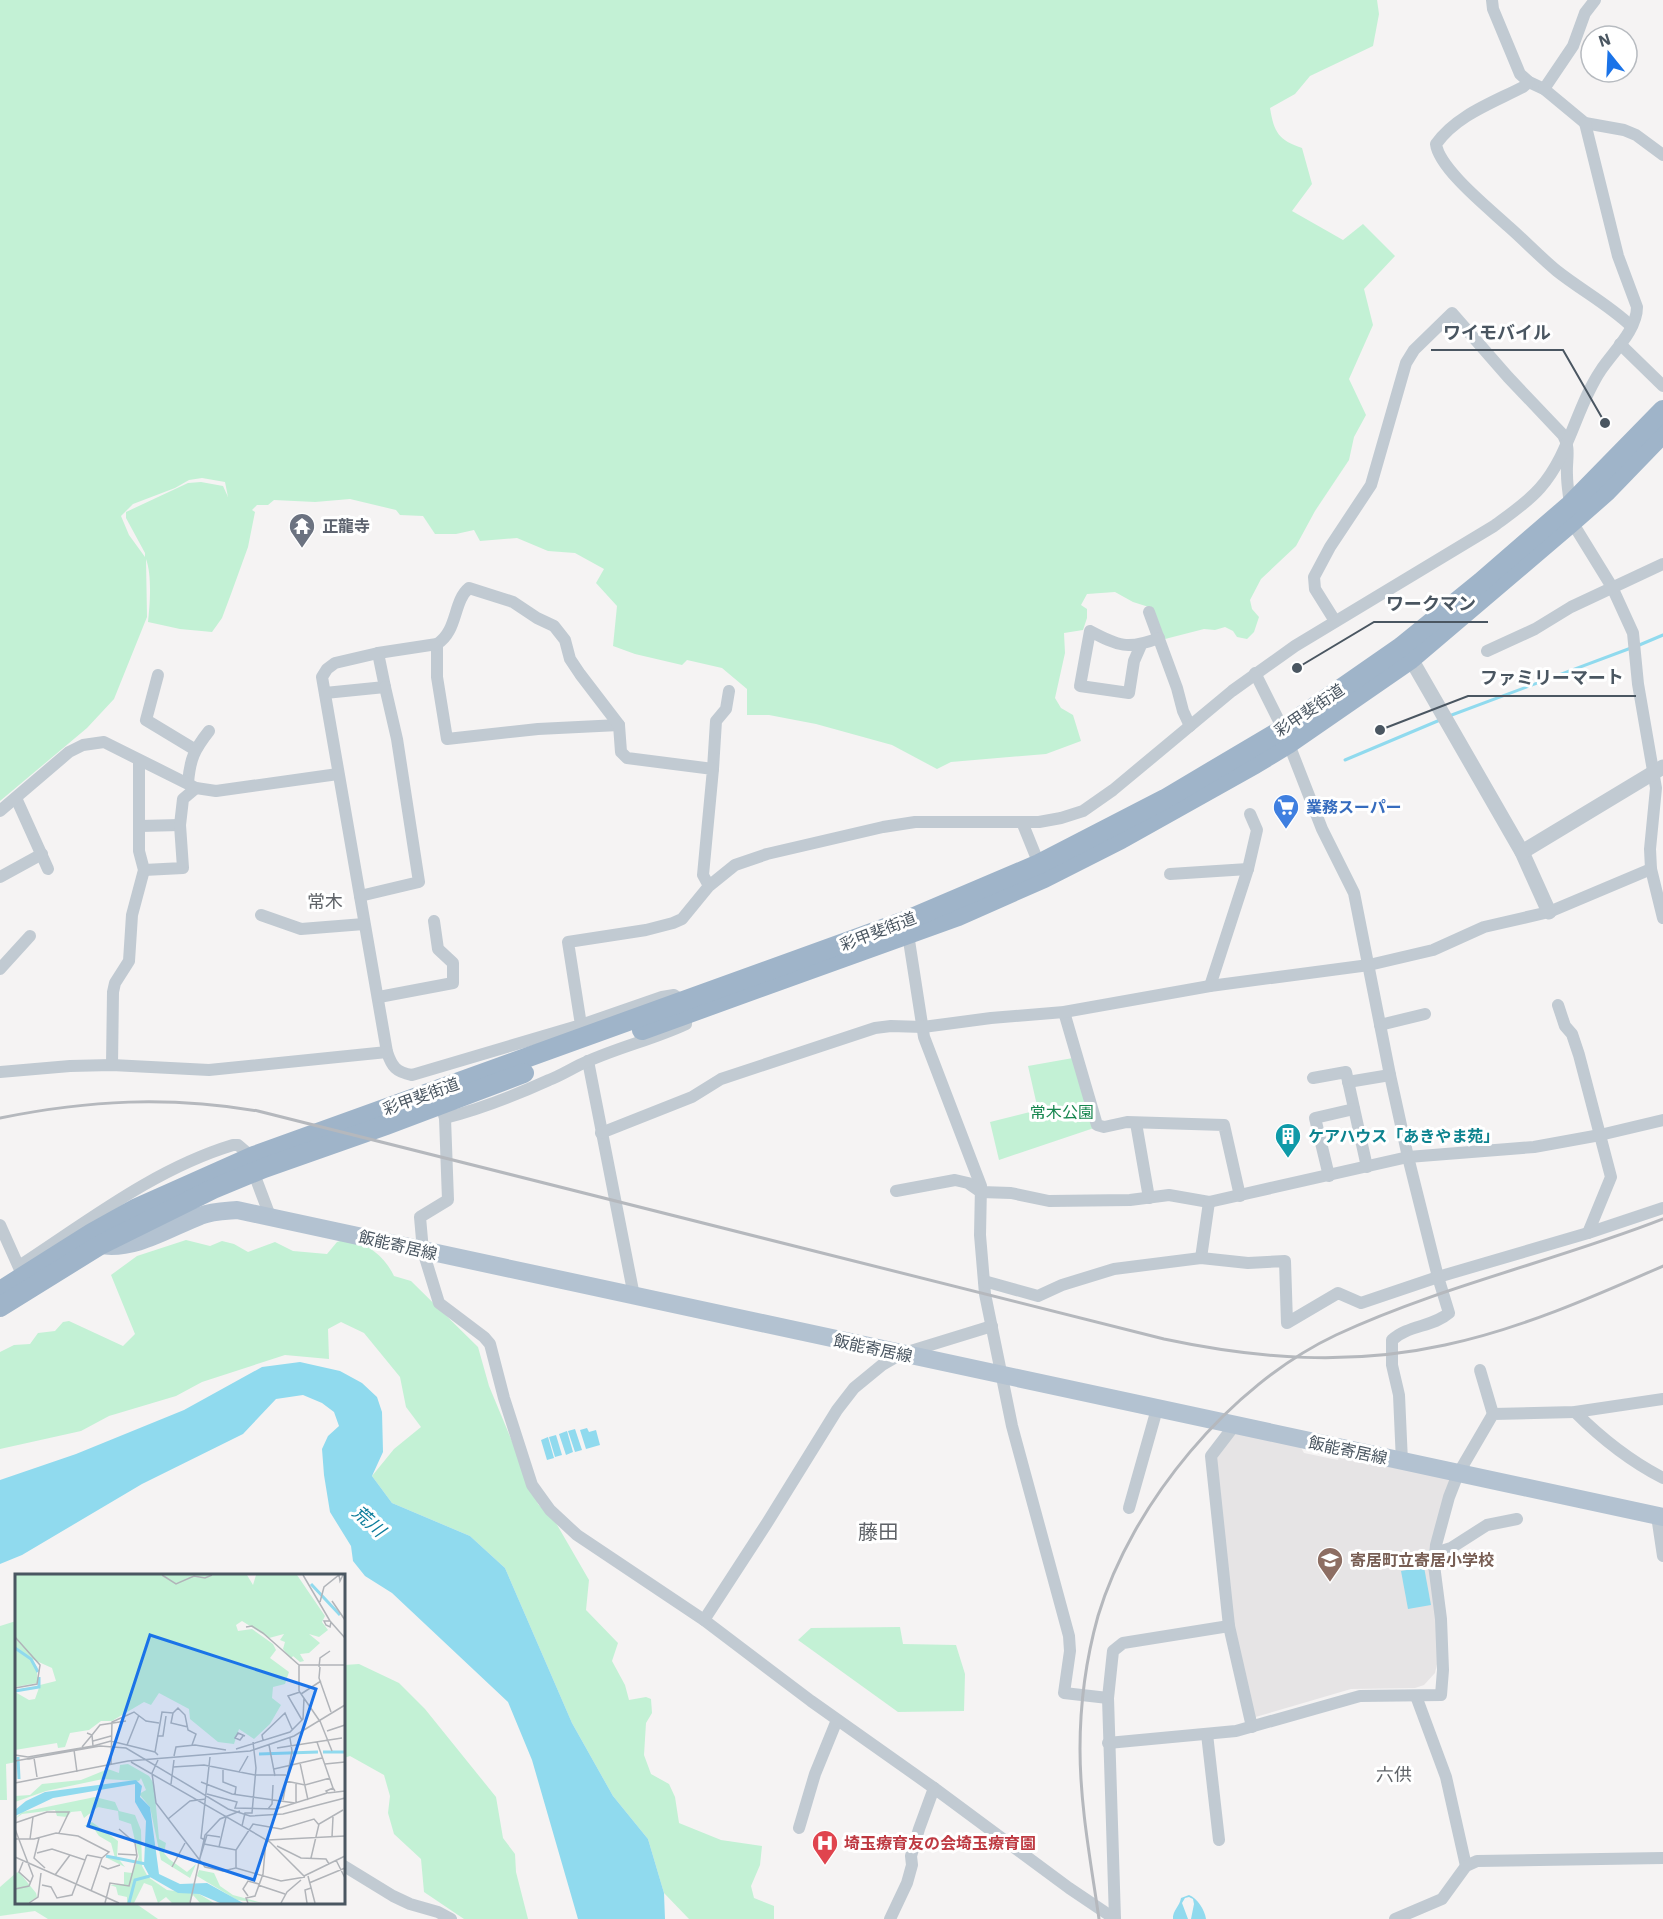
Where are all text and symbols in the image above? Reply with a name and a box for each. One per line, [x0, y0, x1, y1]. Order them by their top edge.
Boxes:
north arrow [1579, 24, 1639, 84]
text: N [1596, 28, 1613, 51]
callout: ワイモバイル [1431, 314, 1563, 350]
text: ワイモバイル [1443, 321, 1551, 344]
temple icon: 正龍寺 [287, 511, 317, 549]
place label: 正龍寺 [322, 516, 370, 536]
callout: ワークマン [1374, 586, 1488, 622]
text: ワークマン [1386, 592, 1476, 615]
callout: ファミリーマート [1468, 660, 1636, 696]
text: ファミリーマート [1480, 666, 1624, 689]
street label: 彩甲斐街道 [1270, 679, 1348, 741]
supermarket icon: 業務スーパー [1271, 792, 1301, 830]
place label: 業務スーパー [1306, 797, 1402, 817]
district label: 常木 [307, 890, 343, 913]
street label: 彩甲斐街道 [837, 907, 919, 955]
street label: 彩甲斐街道 [380, 1073, 462, 1119]
park label: 常木公園 [1030, 1102, 1094, 1122]
building icon: ケアハウス「あきやま苑」 [1273, 1121, 1303, 1159]
place label: ケアハウス「あきやま苑」 [1308, 1126, 1499, 1146]
street label: 飯能寄居線 [357, 1226, 439, 1264]
street label: 飯能寄居線 [832, 1330, 914, 1366]
street label: 飯能寄居線 [1307, 1432, 1389, 1468]
water label: 荒川 [348, 1501, 392, 1543]
district label: 藤田 [858, 1518, 898, 1545]
school or university icon: 寄居町立寄居小学校 [1315, 1545, 1345, 1583]
place label: 寄居町立寄居小学校 [1350, 1550, 1494, 1570]
inset map [15, 1574, 345, 1904]
district label: 六供 [1376, 1763, 1412, 1786]
hospital icon: 埼玉療育友の会埼玉療育園 [810, 1828, 840, 1866]
place label: 埼玉療育友の会埼玉療育園 [844, 1833, 1036, 1853]

